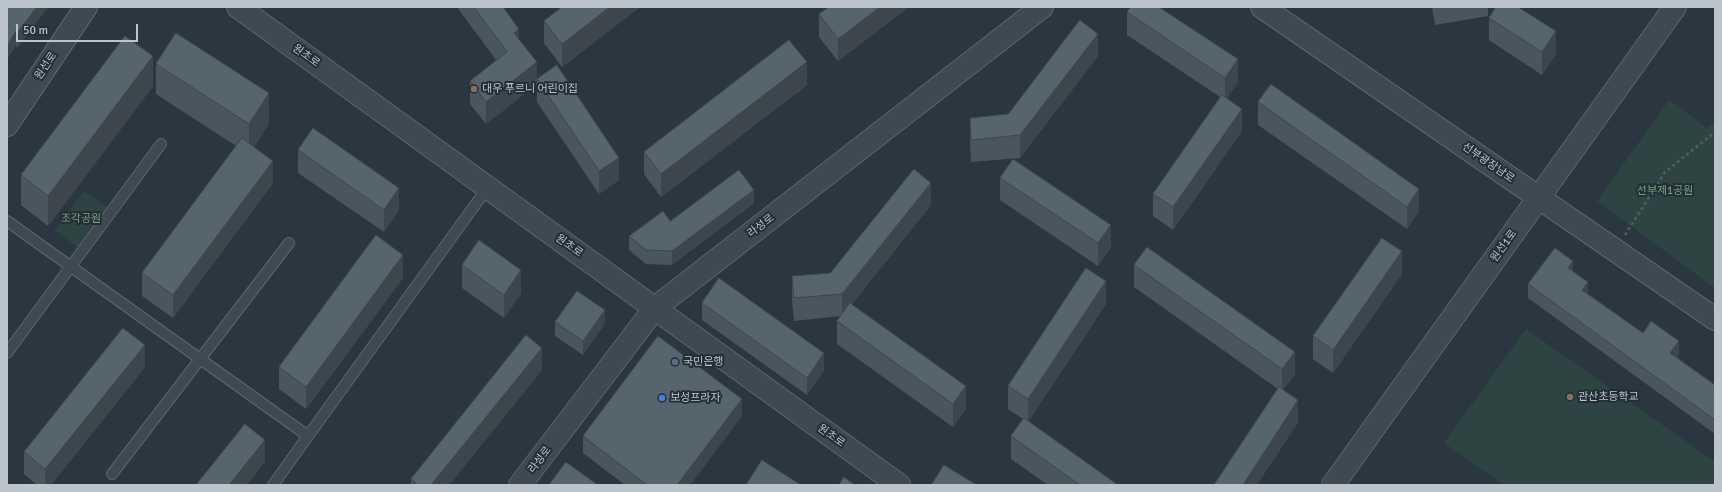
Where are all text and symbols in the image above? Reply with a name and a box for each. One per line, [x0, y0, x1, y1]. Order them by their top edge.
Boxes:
scale bar [18, 16, 140, 42]
text: 50 m [23, 23, 48, 38]
street label: 원초로 [290, 42, 322, 70]
street label: 원선로 [32, 50, 60, 82]
place label: 대우 푸르니 어린이집 [482, 82, 578, 96]
marker: 대우 푸르니 어린이집 [469, 84, 479, 94]
street label: 선부광장남로 [1459, 140, 1517, 186]
park label: 선부제1공원 [1637, 184, 1693, 198]
street label: 라성로 [745, 211, 777, 241]
park label: 조각공원 [61, 212, 101, 226]
street label: 원선1로 [1488, 227, 1520, 265]
street label: 원초로 [553, 232, 585, 260]
place label: 국민은행 [683, 355, 723, 369]
marker: 국민은행 [670, 357, 680, 367]
place label: 관산초등학교 [1578, 390, 1639, 404]
place label: 보성프라자 [670, 391, 721, 405]
marker: 관산초등학교 [1565, 392, 1575, 402]
marker: 보성프라자 [657, 393, 667, 403]
street label: 원초로 [815, 422, 847, 450]
street label: 라성로 [526, 444, 554, 476]

